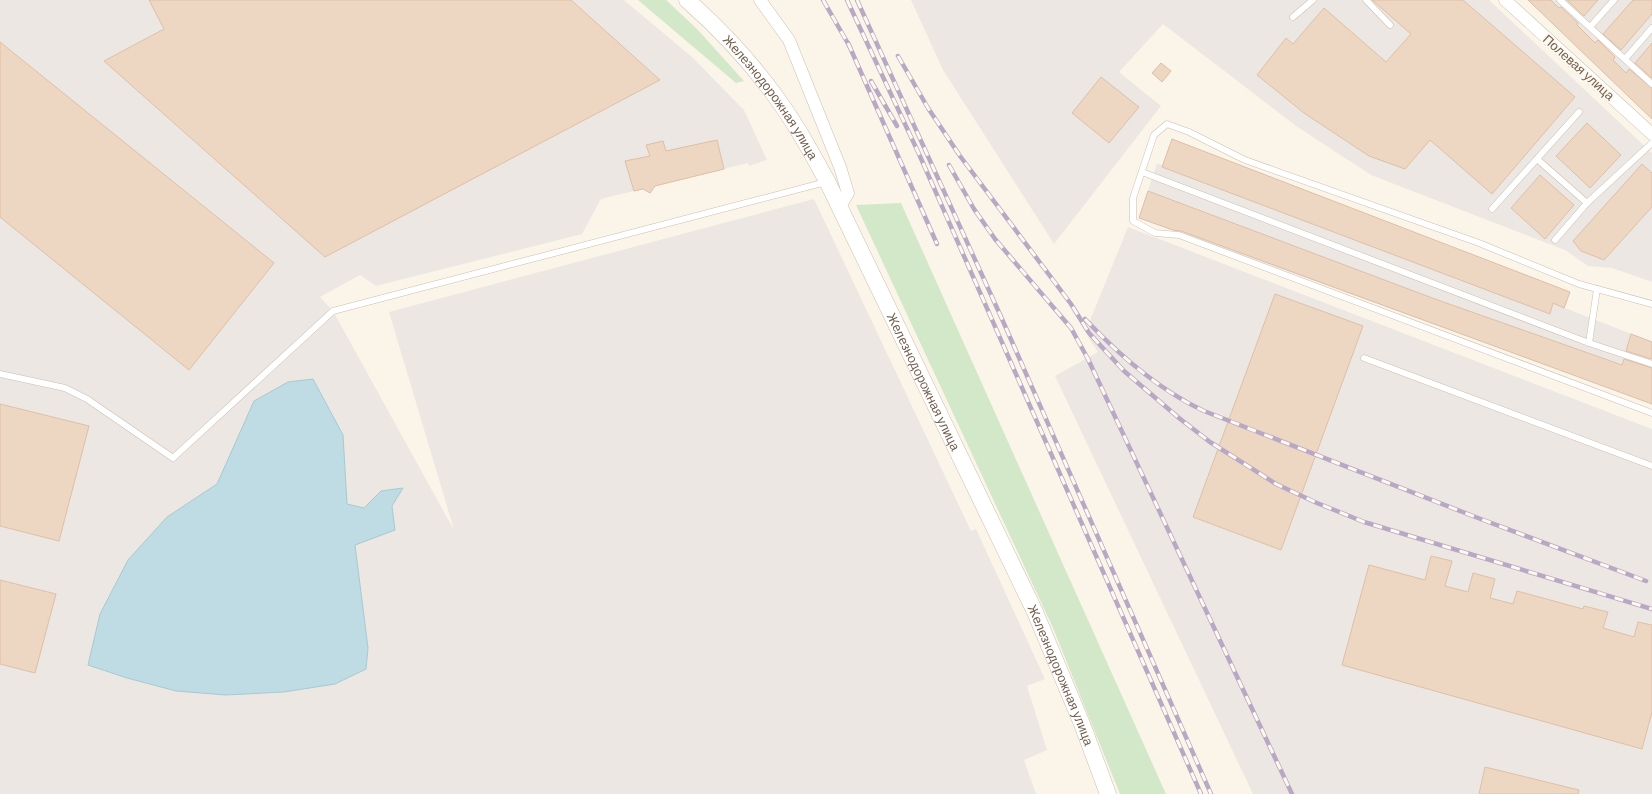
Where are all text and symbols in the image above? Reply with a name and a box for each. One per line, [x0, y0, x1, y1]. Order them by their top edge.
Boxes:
street label: Железнодорожная улица [720, 31, 822, 163]
street label: Полевая улица [1540, 31, 1619, 104]
street label: Железнодорожная улица [884, 310, 964, 454]
street label: Железнодорожная улица [1025, 602, 1098, 748]

